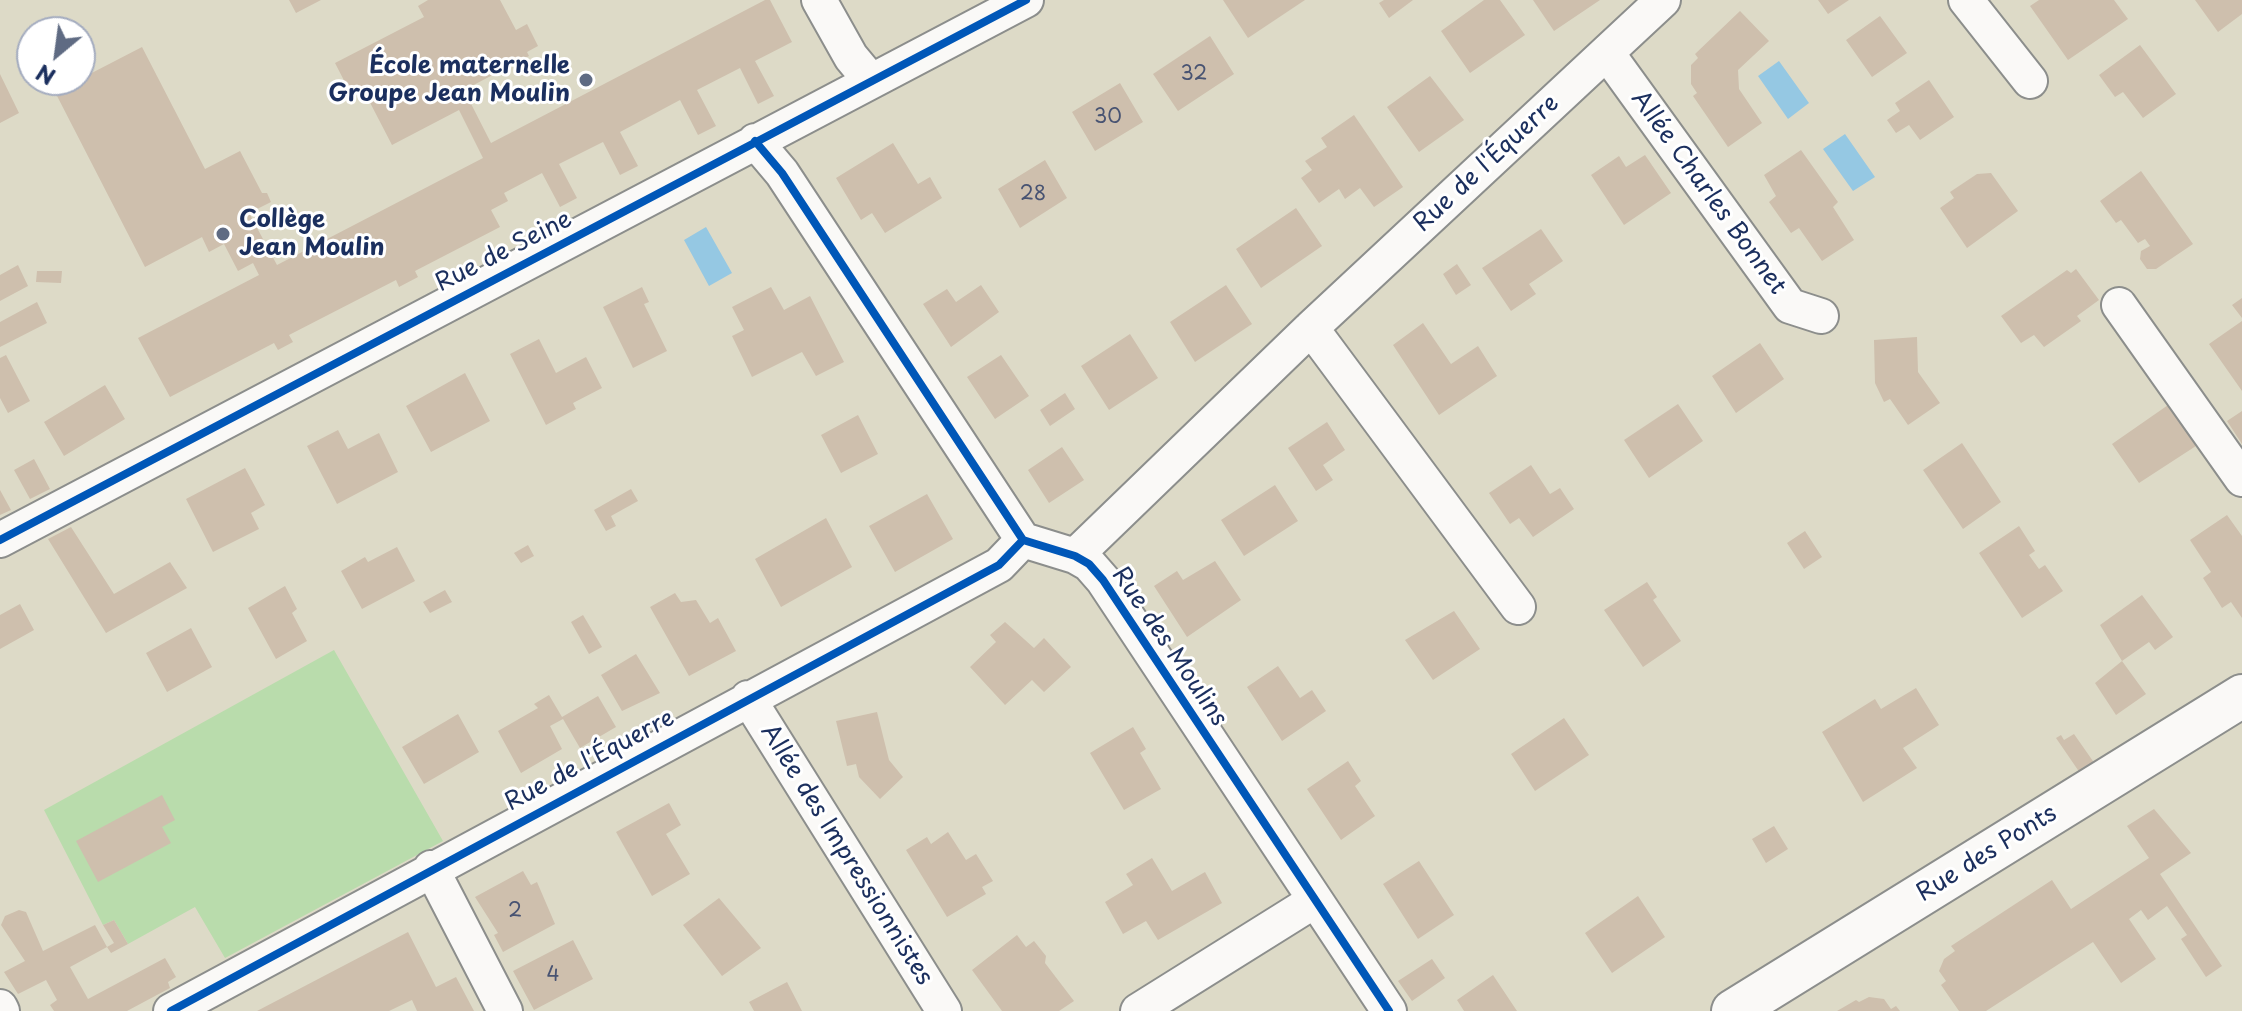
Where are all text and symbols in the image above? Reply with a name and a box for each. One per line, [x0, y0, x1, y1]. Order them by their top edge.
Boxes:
north arrow [16, 16, 96, 96]
place label: École maternelle Groupe Jean Moulin [328, 52, 570, 108]
text: N [29, 57, 61, 94]
house number: 32 [1181, 62, 1207, 86]
marker: École maternelle Groupe Jean Moulin [577, 71, 595, 89]
street label: Allée Charles Bonnet [1624, 86, 1792, 300]
street label: Rue de l'Équerre [1409, 89, 1565, 239]
house number: 30 [1094, 105, 1122, 129]
house number: 28 [1020, 182, 1046, 206]
street label: Rue de Seine [431, 205, 577, 299]
place label: Collège Jean Moulin [239, 206, 385, 262]
marker: Collège Jean Moulin [214, 225, 232, 243]
street label: Rue des Moulins [1105, 562, 1233, 732]
street label: Rue de l'Équerre [500, 704, 680, 818]
street label: Allée des Impressionnistes [754, 719, 938, 991]
street label: Rue des Ponts [1912, 799, 2062, 909]
house number: 2 [508, 899, 522, 923]
house number: 4 [546, 963, 560, 987]

